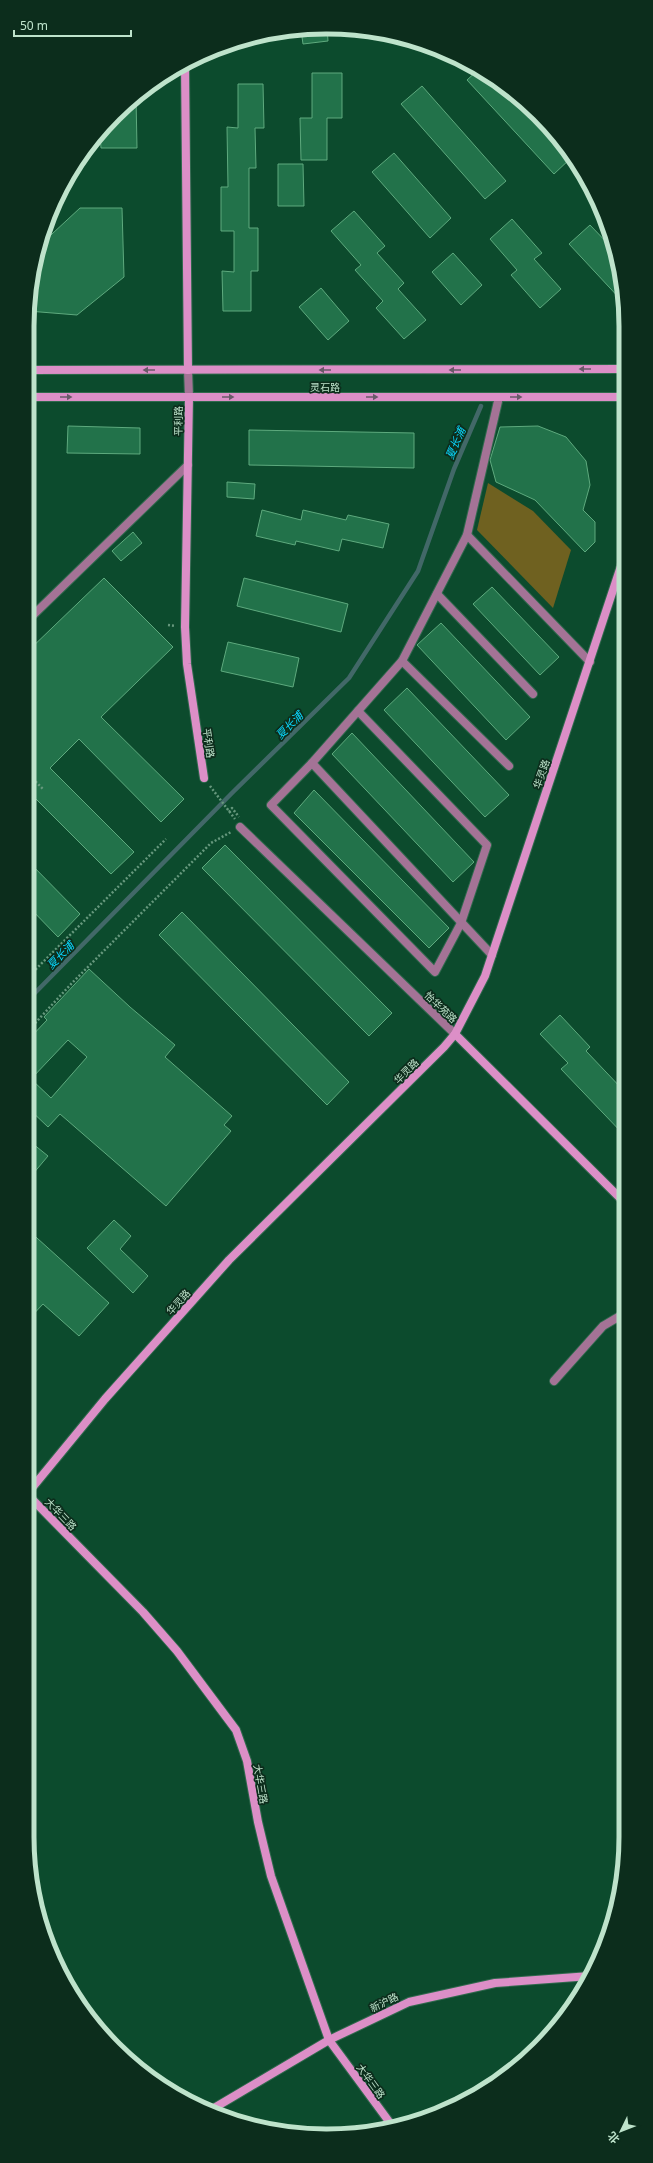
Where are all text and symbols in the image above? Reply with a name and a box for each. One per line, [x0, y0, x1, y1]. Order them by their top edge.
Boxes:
scale bar [14, 12, 131, 38]
text: 50 m [20, 17, 48, 34]
one-way arrow [578, 366, 591, 372]
one-way arrow [142, 367, 155, 373]
one-way arrow [318, 367, 331, 373]
one-way arrow [448, 367, 461, 373]
street label: 灵石路 [310, 380, 340, 394]
one-way arrow [60, 394, 73, 400]
one-way arrow [222, 394, 235, 400]
one-way arrow [366, 394, 379, 400]
one-way arrow [510, 394, 523, 400]
street label: 平利路 [171, 406, 185, 436]
water label: 夏长浦 [441, 423, 469, 461]
water label: 夏长浦 [272, 707, 307, 742]
street label: 平利路 [200, 727, 218, 759]
street label: 华灵路 [529, 758, 553, 790]
water label: 夏长浦 [43, 937, 78, 972]
street label: 怡华苑路 [422, 988, 460, 1026]
street label: 华灵路 [390, 1055, 422, 1087]
street label: 华灵路 [163, 1286, 193, 1318]
street label: 大华三路 [42, 1495, 80, 1533]
street label: 大华三路 [251, 1763, 271, 1805]
street label: 新沪路 [367, 1989, 401, 2015]
street label: 大华三路 [354, 2061, 388, 2101]
north arrow [601, 2111, 641, 2151]
text: 北 [604, 2129, 623, 2147]

